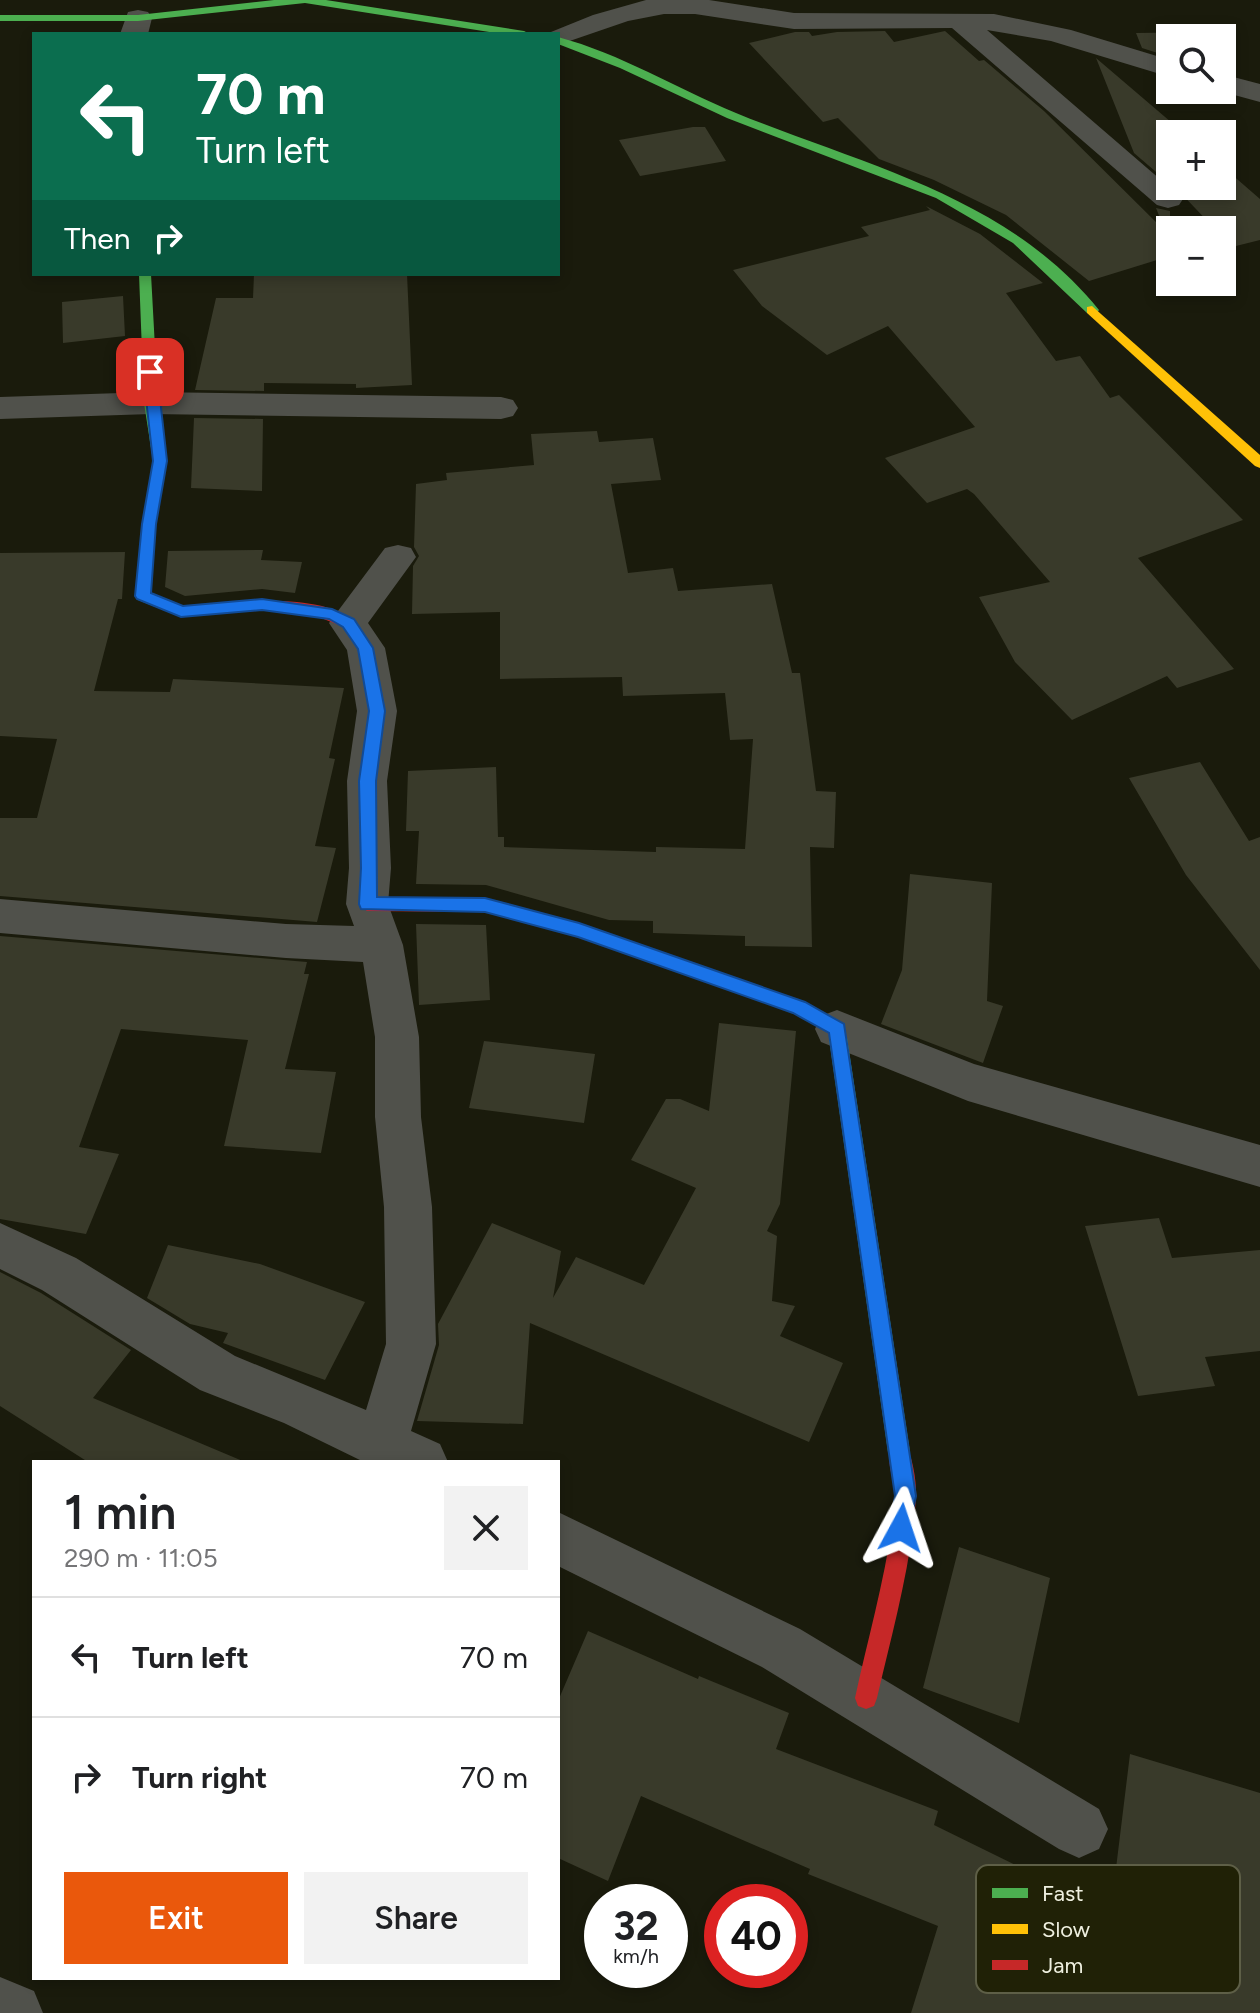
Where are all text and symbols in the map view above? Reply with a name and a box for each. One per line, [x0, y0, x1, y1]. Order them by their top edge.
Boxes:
map controls [1156, 24, 1236, 296]
button: search [1156, 24, 1236, 104]
text: 70 m [196, 61, 326, 128]
icon: left [64, 64, 168, 168]
button: + [1156, 120, 1236, 200]
text: Turn left [196, 129, 330, 172]
icon: right [146, 216, 190, 260]
button: − [1156, 216, 1236, 296]
text: Then [64, 220, 130, 257]
pin [116, 338, 184, 406]
icon: arrive [128, 350, 172, 394]
text: 1 min [64, 1483, 176, 1541]
button: close [444, 1486, 528, 1570]
position arrow [859, 1486, 943, 1570]
text: 290 m · 11:05 [64, 1542, 218, 1574]
icon: left [64, 1635, 108, 1679]
text: Turn left [132, 1639, 249, 1676]
text: 70 m [460, 1639, 528, 1676]
icon: right [64, 1755, 108, 1799]
text: Turn right [132, 1759, 267, 1796]
text: 70 m [460, 1759, 528, 1796]
legend [976, 1865, 1240, 1993]
button: Exit [64, 1872, 288, 1964]
button: Share [304, 1872, 528, 1964]
text: Fast [1042, 1880, 1084, 1907]
speed limit sign: 40 [704, 1884, 808, 1988]
text: 32 [613, 1902, 659, 1950]
text: Slow [1042, 1916, 1091, 1943]
text: km/h [613, 1944, 659, 1968]
text: Jam [1042, 1952, 1083, 1979]

